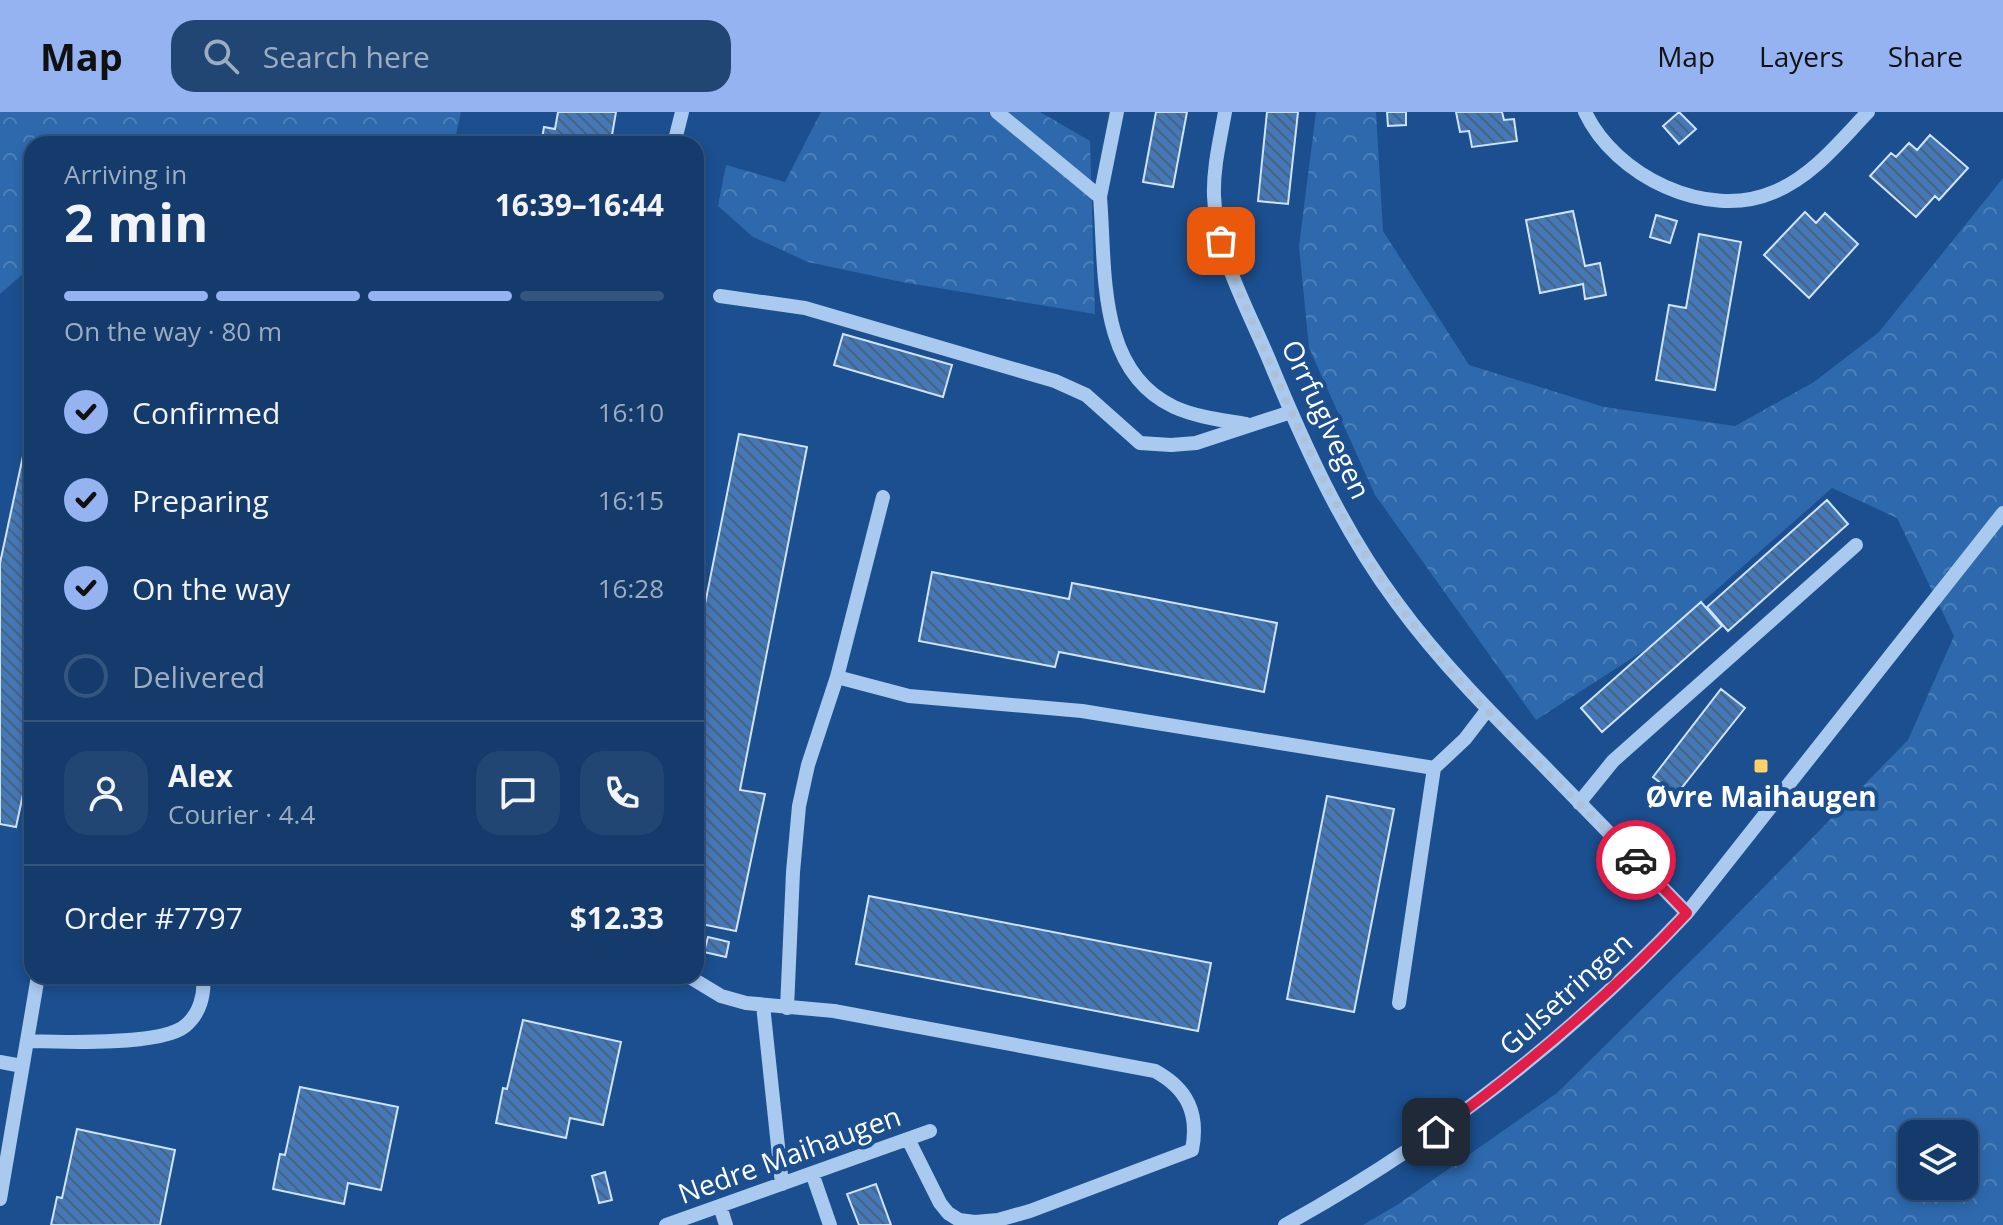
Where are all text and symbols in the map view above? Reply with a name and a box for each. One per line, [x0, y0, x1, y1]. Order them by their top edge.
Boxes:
search box [171, 20, 731, 92]
text: Map [40, 30, 123, 82]
icon: search [199, 34, 243, 78]
text: Search here [263, 36, 430, 77]
text: Map [1657, 37, 1715, 75]
text: Layers [1759, 37, 1844, 75]
text: Share [1888, 37, 1963, 75]
text: Arriving in [64, 156, 187, 192]
text: 16:39–16:44 [495, 184, 664, 225]
text: 2 min [64, 186, 208, 257]
pin [1187, 207, 1255, 275]
icon: bag [1199, 219, 1243, 263]
text: On the way · 80 m [64, 313, 282, 349]
street label: Orrfuglvegen [1274, 333, 1380, 505]
icon: check [64, 390, 108, 434]
text: Confirmed [132, 392, 280, 433]
text: 16:10 [598, 394, 664, 430]
icon: check [64, 478, 108, 522]
text: Preparing [132, 480, 269, 521]
text: 16:15 [598, 482, 664, 518]
icon: check [64, 566, 108, 610]
text: On the way [132, 568, 290, 609]
text: 16:28 [598, 570, 664, 606]
text: Delivered [132, 656, 265, 697]
button: person [64, 751, 148, 835]
button: chat [476, 751, 560, 835]
button: phone [580, 751, 664, 835]
text: Alex [168, 755, 233, 796]
marker: Øvre Maihaugen [1752, 757, 1770, 775]
place label: Øvre Maihaugen [1645, 777, 1877, 815]
text: Courier · 4.4 [168, 796, 315, 832]
courier [1596, 820, 1676, 900]
icon: car [1614, 838, 1658, 882]
text: Order #7797 [64, 897, 243, 938]
text: $12.33 [570, 897, 664, 938]
street label: Gulsetringen [1490, 923, 1640, 1063]
street label: Nedre Maihaugen [672, 1096, 906, 1212]
pin [1402, 1098, 1470, 1166]
icon: home [1414, 1110, 1458, 1154]
map controls [1898, 1120, 1978, 1200]
button: layers [1898, 1120, 1978, 1200]

